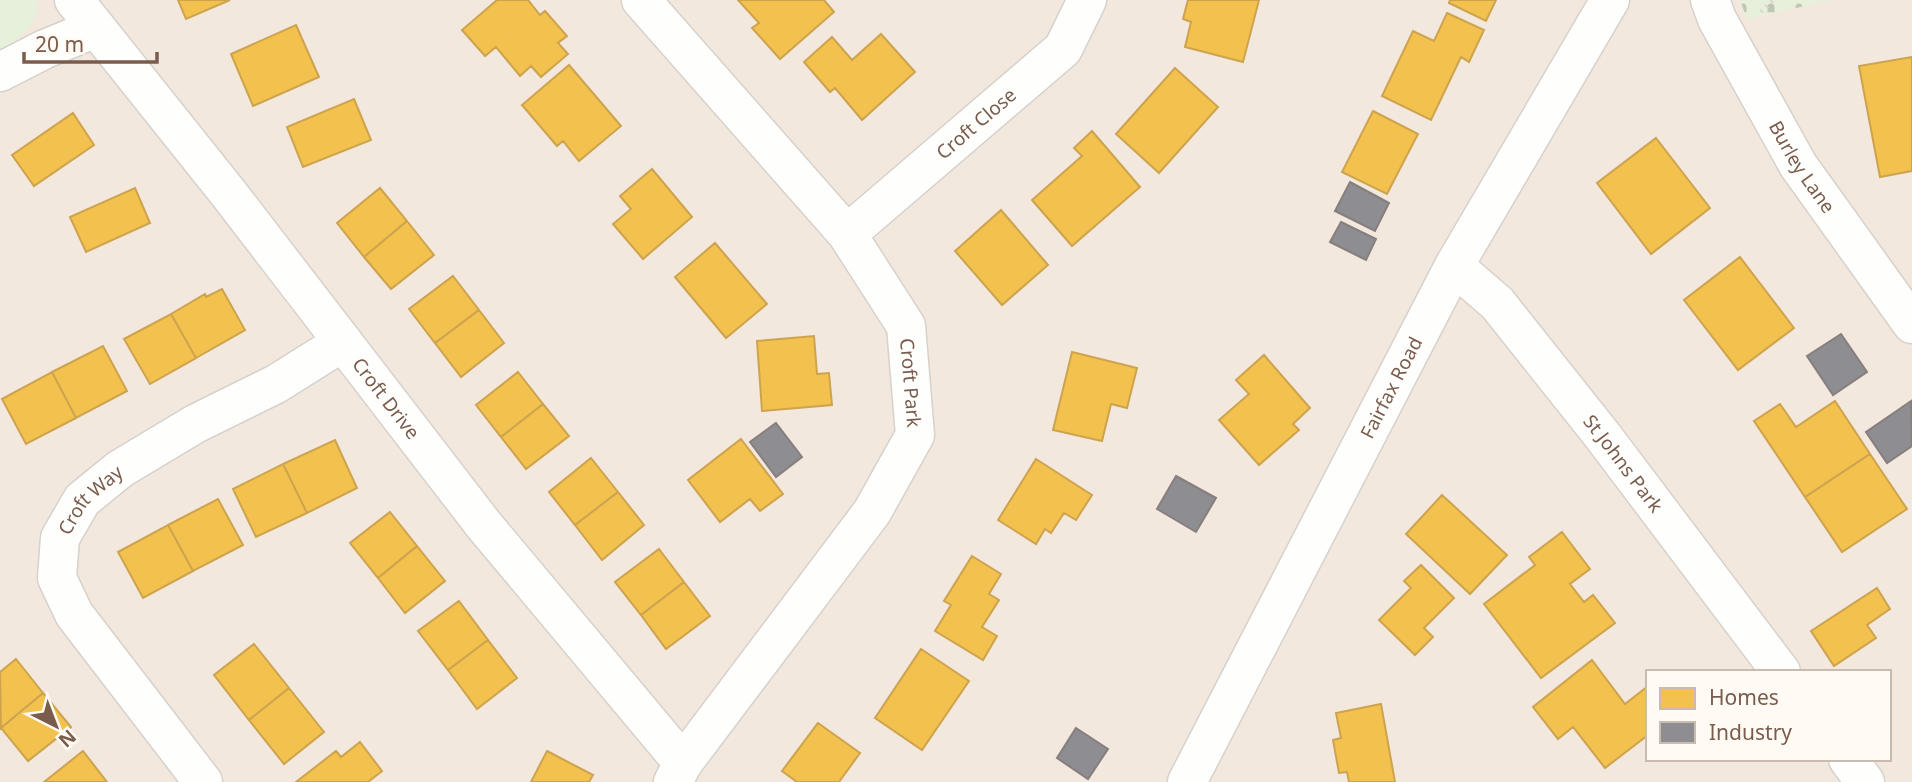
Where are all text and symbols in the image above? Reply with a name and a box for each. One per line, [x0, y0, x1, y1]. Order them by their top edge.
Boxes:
scale bar [24, 21, 158, 65]
text: 20 m [35, 30, 84, 58]
street label: Croft Close [931, 82, 1022, 165]
street label: Burley Lane [1763, 116, 1841, 218]
street label: Fairfax Road [1354, 332, 1428, 443]
street label: Croft Park [894, 337, 927, 428]
street label: Croft Drive [346, 352, 426, 444]
street label: St Johns Park [1578, 409, 1669, 518]
street label: Croft Way [52, 459, 128, 540]
legend [1646, 670, 1891, 761]
text: Homes [1709, 683, 1779, 711]
north arrow [21, 691, 91, 761]
text: Industry [1709, 718, 1792, 746]
text: N [53, 724, 82, 753]

